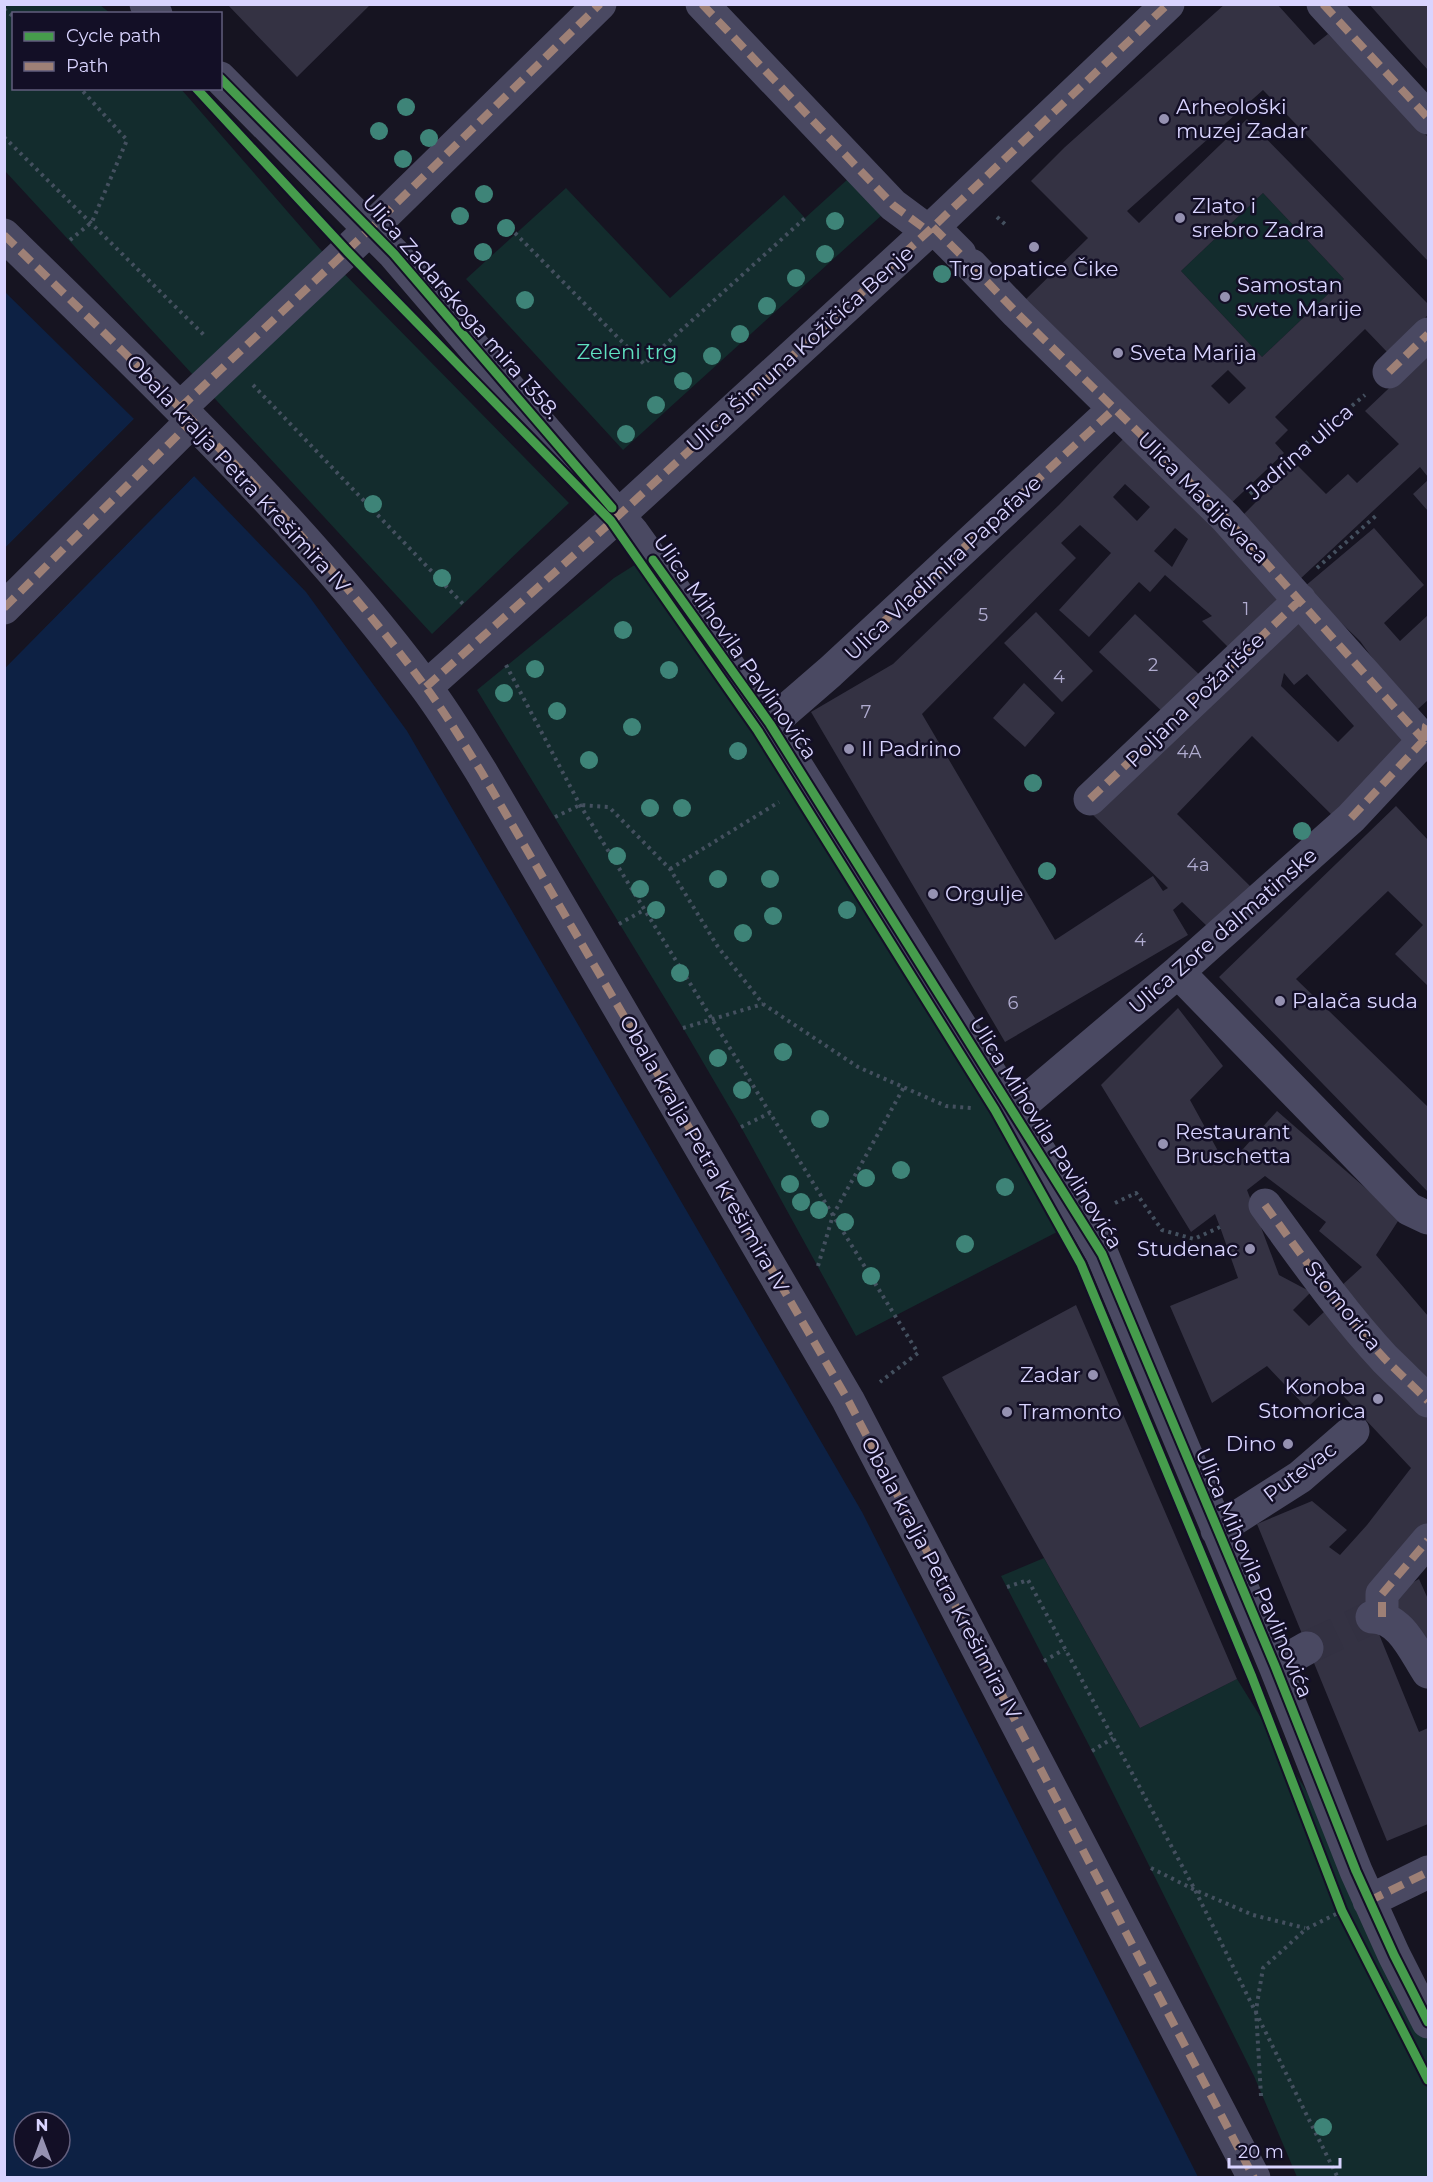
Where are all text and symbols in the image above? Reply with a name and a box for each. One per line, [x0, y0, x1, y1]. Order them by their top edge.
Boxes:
legend [12, 12, 222, 90]
text: Cycle path [66, 25, 161, 47]
text: Path [66, 55, 109, 77]
place label: Arheološki muzej Zadar [1176, 94, 1308, 143]
marker: Arheološki muzej Zadar [1157, 112, 1171, 126]
street label: Ulica Zadarskoga mira 1358. [357, 189, 566, 424]
place label: Zlato i srebro Zadra [1192, 193, 1324, 242]
marker: Zlato i srebro Zadra [1173, 211, 1187, 225]
street label: Ulica Šimuna Kožičića Benje [681, 240, 918, 457]
marker: Trg opatice Čike [1027, 240, 1041, 254]
place label: Trg opatice Čike [950, 256, 1118, 281]
place label: Samostan svete Marije [1237, 272, 1362, 321]
marker: Samostan svete Marije [1218, 290, 1232, 304]
park label: Zeleni trg [577, 339, 677, 364]
place label: Sveta Marija [1130, 340, 1257, 365]
marker: Sveta Marija [1111, 346, 1125, 360]
street label: Obala kralja Petra Krešimira IV [121, 349, 356, 598]
street label: Jadrina ulica [1241, 399, 1358, 505]
street label: Ulica Madijevaca [1132, 427, 1274, 569]
street label: Ulica Vladimira Papafave [839, 470, 1046, 665]
street label: Ulica Mihovila Pavlinovića [648, 529, 823, 764]
house number: 1 [1243, 598, 1249, 620]
house number: 5 [978, 604, 988, 626]
street label: Poljana Požarišće [1120, 627, 1269, 772]
house number: 2 [1148, 654, 1158, 676]
house number: 4 [1053, 666, 1065, 688]
house number: 7 [861, 701, 871, 723]
place label: Il Padrino [861, 736, 961, 761]
house number: 4A [1177, 741, 1201, 763]
marker: Il Padrino [842, 742, 856, 756]
street label: Ulica Zore dalmatinske [1124, 842, 1322, 1019]
house number: 4a [1186, 854, 1210, 876]
place label: Orgulje [945, 881, 1023, 906]
marker: Orgulje [926, 887, 940, 901]
house number: 4 [1134, 929, 1146, 951]
place label: Palača suda [1292, 988, 1418, 1013]
house number: 6 [1008, 992, 1019, 1014]
marker: Palača suda [1273, 994, 1287, 1008]
street label: Obala kralja Petra Krešimira IV [615, 1011, 795, 1297]
street label: Ulica Mihovila Pavlinovića [965, 1012, 1128, 1253]
place label: Restaurant Bruschetta [1175, 1119, 1291, 1168]
marker: Restaurant Bruschetta [1156, 1137, 1170, 1151]
place label: Studenac [1137, 1236, 1238, 1261]
marker: Studenac [1243, 1242, 1257, 1256]
street label: Stomorica [1300, 1256, 1387, 1355]
place label: Zadar [1020, 1362, 1081, 1387]
marker: Zadar [1086, 1368, 1100, 1382]
place label: Konoba Stomorica [1258, 1374, 1366, 1423]
marker: Konoba Stomorica [1371, 1392, 1385, 1406]
place label: Tramonto [1019, 1399, 1122, 1424]
marker: Tramonto [1000, 1405, 1014, 1419]
place label: Dino [1226, 1431, 1276, 1456]
street label: Obala kralja Petra Krešimira IV [856, 1432, 1027, 1724]
street label: Putevac [1258, 1436, 1341, 1507]
marker: Dino [1281, 1437, 1295, 1451]
street label: Ulica Mihovila Pavlinovića [1190, 1444, 1318, 1701]
north arrow [12, 2110, 72, 2170]
text: N [36, 2116, 48, 2135]
scale bar [1229, 2131, 1340, 2169]
text: 20 m [1238, 2141, 1284, 2163]

